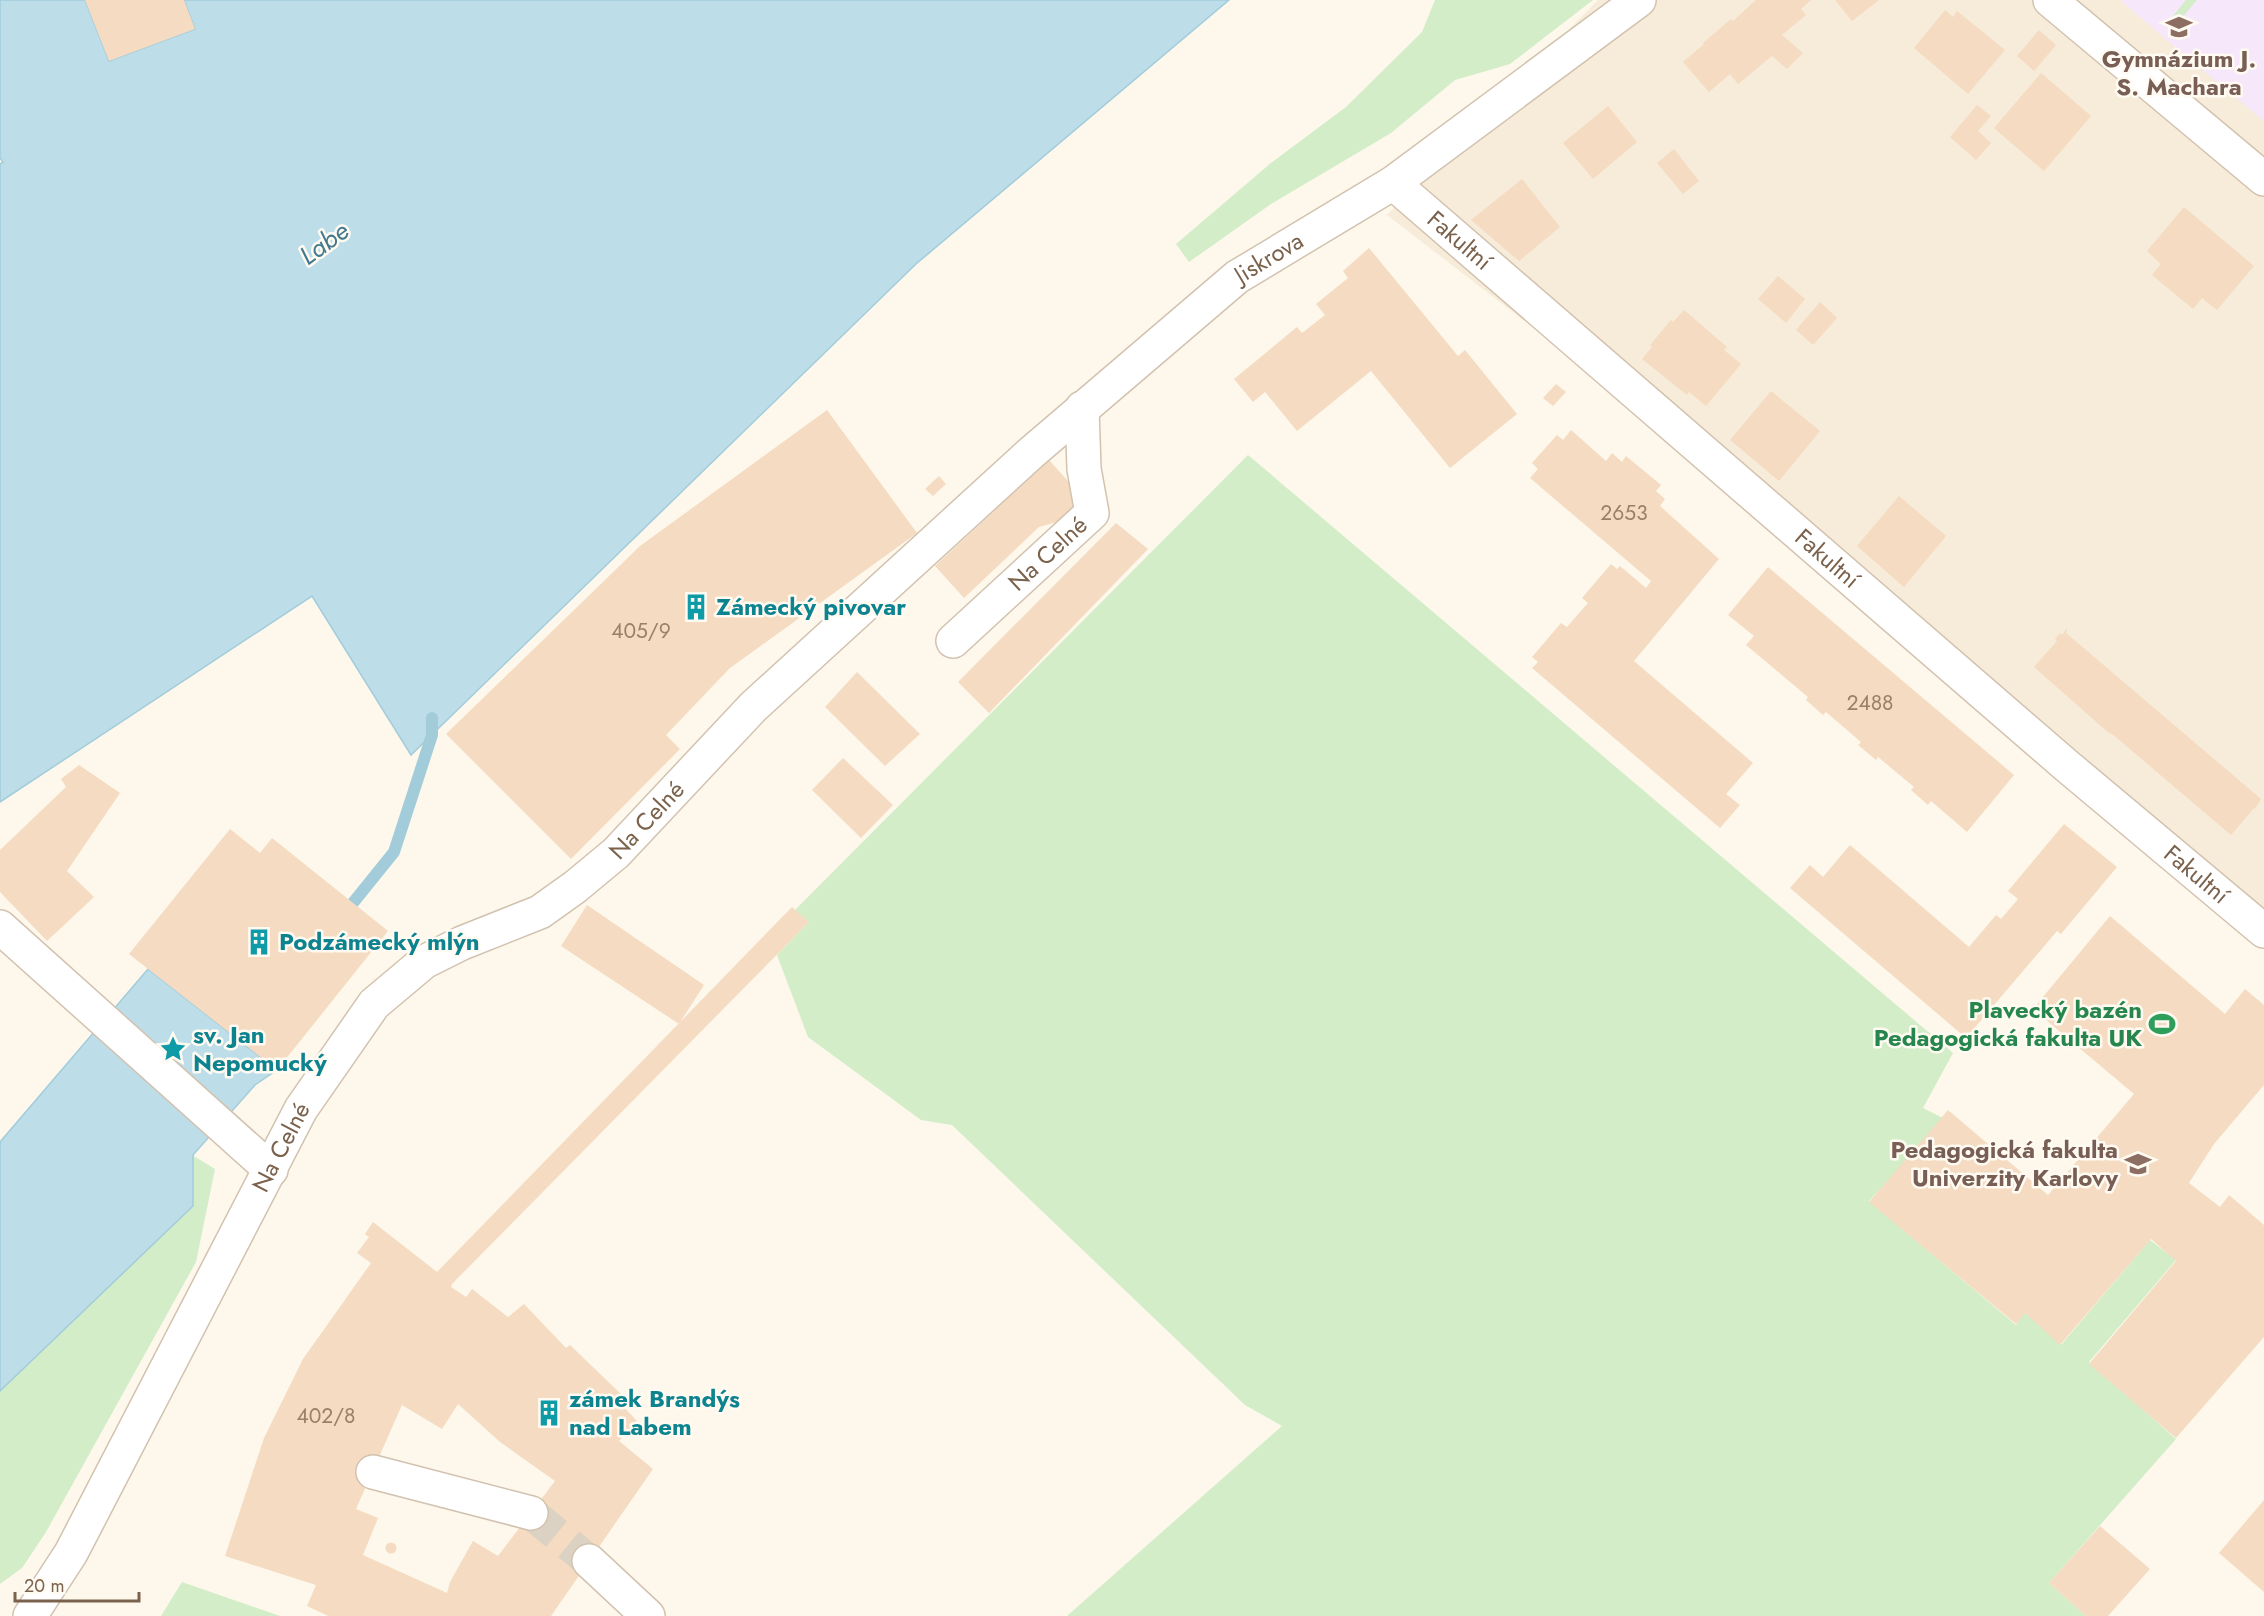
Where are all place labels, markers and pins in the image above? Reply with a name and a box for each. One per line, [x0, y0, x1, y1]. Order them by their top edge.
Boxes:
school or university icon: Gymnázium J. S. Machara [2164, 12, 2194, 42]
place label: Gymnázium J. S. Machara [2102, 41, 2256, 104]
place label: Zámecký pivovar [716, 589, 906, 624]
building icon: Zámecký pivovar [681, 592, 711, 622]
place label: Podzámecký mlýn [279, 924, 479, 959]
building icon: Podzámecký mlýn [244, 927, 274, 957]
place label: Plavecký bazén Pedagogická fakulta UK [1874, 992, 2142, 1055]
sports icon: Plavecký bazén Pedagogická fakulta UK [2147, 1009, 2177, 1039]
place label: sv. Jan Nepomucký [193, 1017, 327, 1080]
place icon: sv. Jan Nepomucký [158, 1034, 188, 1064]
place label: Pedagogická fakulta Univerzity Karlovy [1891, 1132, 2118, 1195]
school or university icon: Pedagogická fakulta Univerzity Karlovy [2123, 1149, 2153, 1179]
place label: zámek Brandýs nad Labem [569, 1381, 740, 1444]
building icon: zámek Brandýs nad Labem [534, 1398, 564, 1428]

